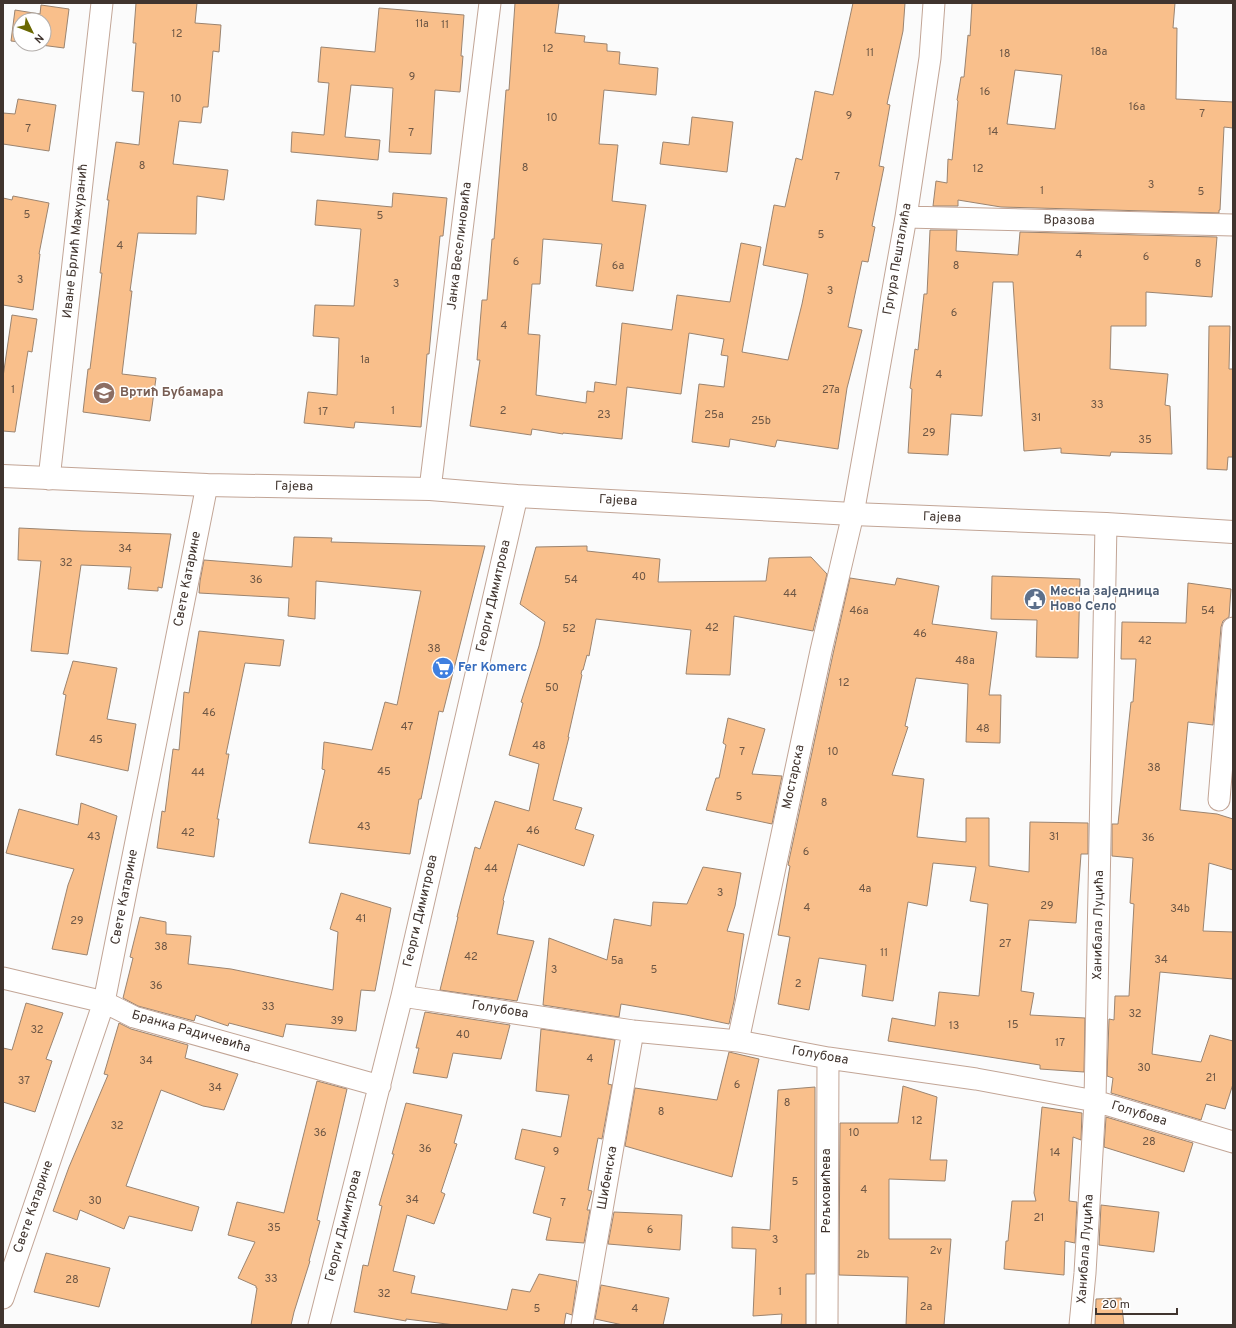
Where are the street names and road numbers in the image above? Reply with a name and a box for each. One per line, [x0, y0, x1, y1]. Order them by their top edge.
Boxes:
street label: Иване Брлић Мажуранић [60, 163, 92, 319]
street label: Јанка Веселиновића [444, 181, 476, 311]
street label: Гргура Пешталића [880, 202, 916, 316]
street label: Вразова [1043, 213, 1095, 229]
street label: Гајева [275, 479, 313, 495]
street label: Гајева [598, 492, 638, 510]
street label: Гајева [923, 509, 961, 527]
street label: Свете Катарине [171, 530, 205, 628]
street label: Георги Димитрова [473, 538, 515, 654]
street label: Мостарска [779, 743, 809, 811]
street label: Свете Катарине [108, 848, 142, 946]
street label: Георги Димитрова [400, 853, 442, 969]
street label: Ханибала Луцића [1090, 870, 1108, 980]
street label: Голубова [470, 998, 530, 1022]
street label: Бранка Радичевића [130, 1007, 252, 1057]
street label: Голубова [790, 1043, 850, 1069]
street label: Голубова [1109, 1098, 1169, 1130]
street label: Шибенска [595, 1145, 621, 1211]
street label: Рељковићева [819, 1149, 835, 1233]
street label: Свете Катарине [11, 1159, 57, 1255]
street label: Георги Димитрова [322, 1168, 366, 1284]
street label: Ханибала Луцића [1074, 1194, 1098, 1304]

